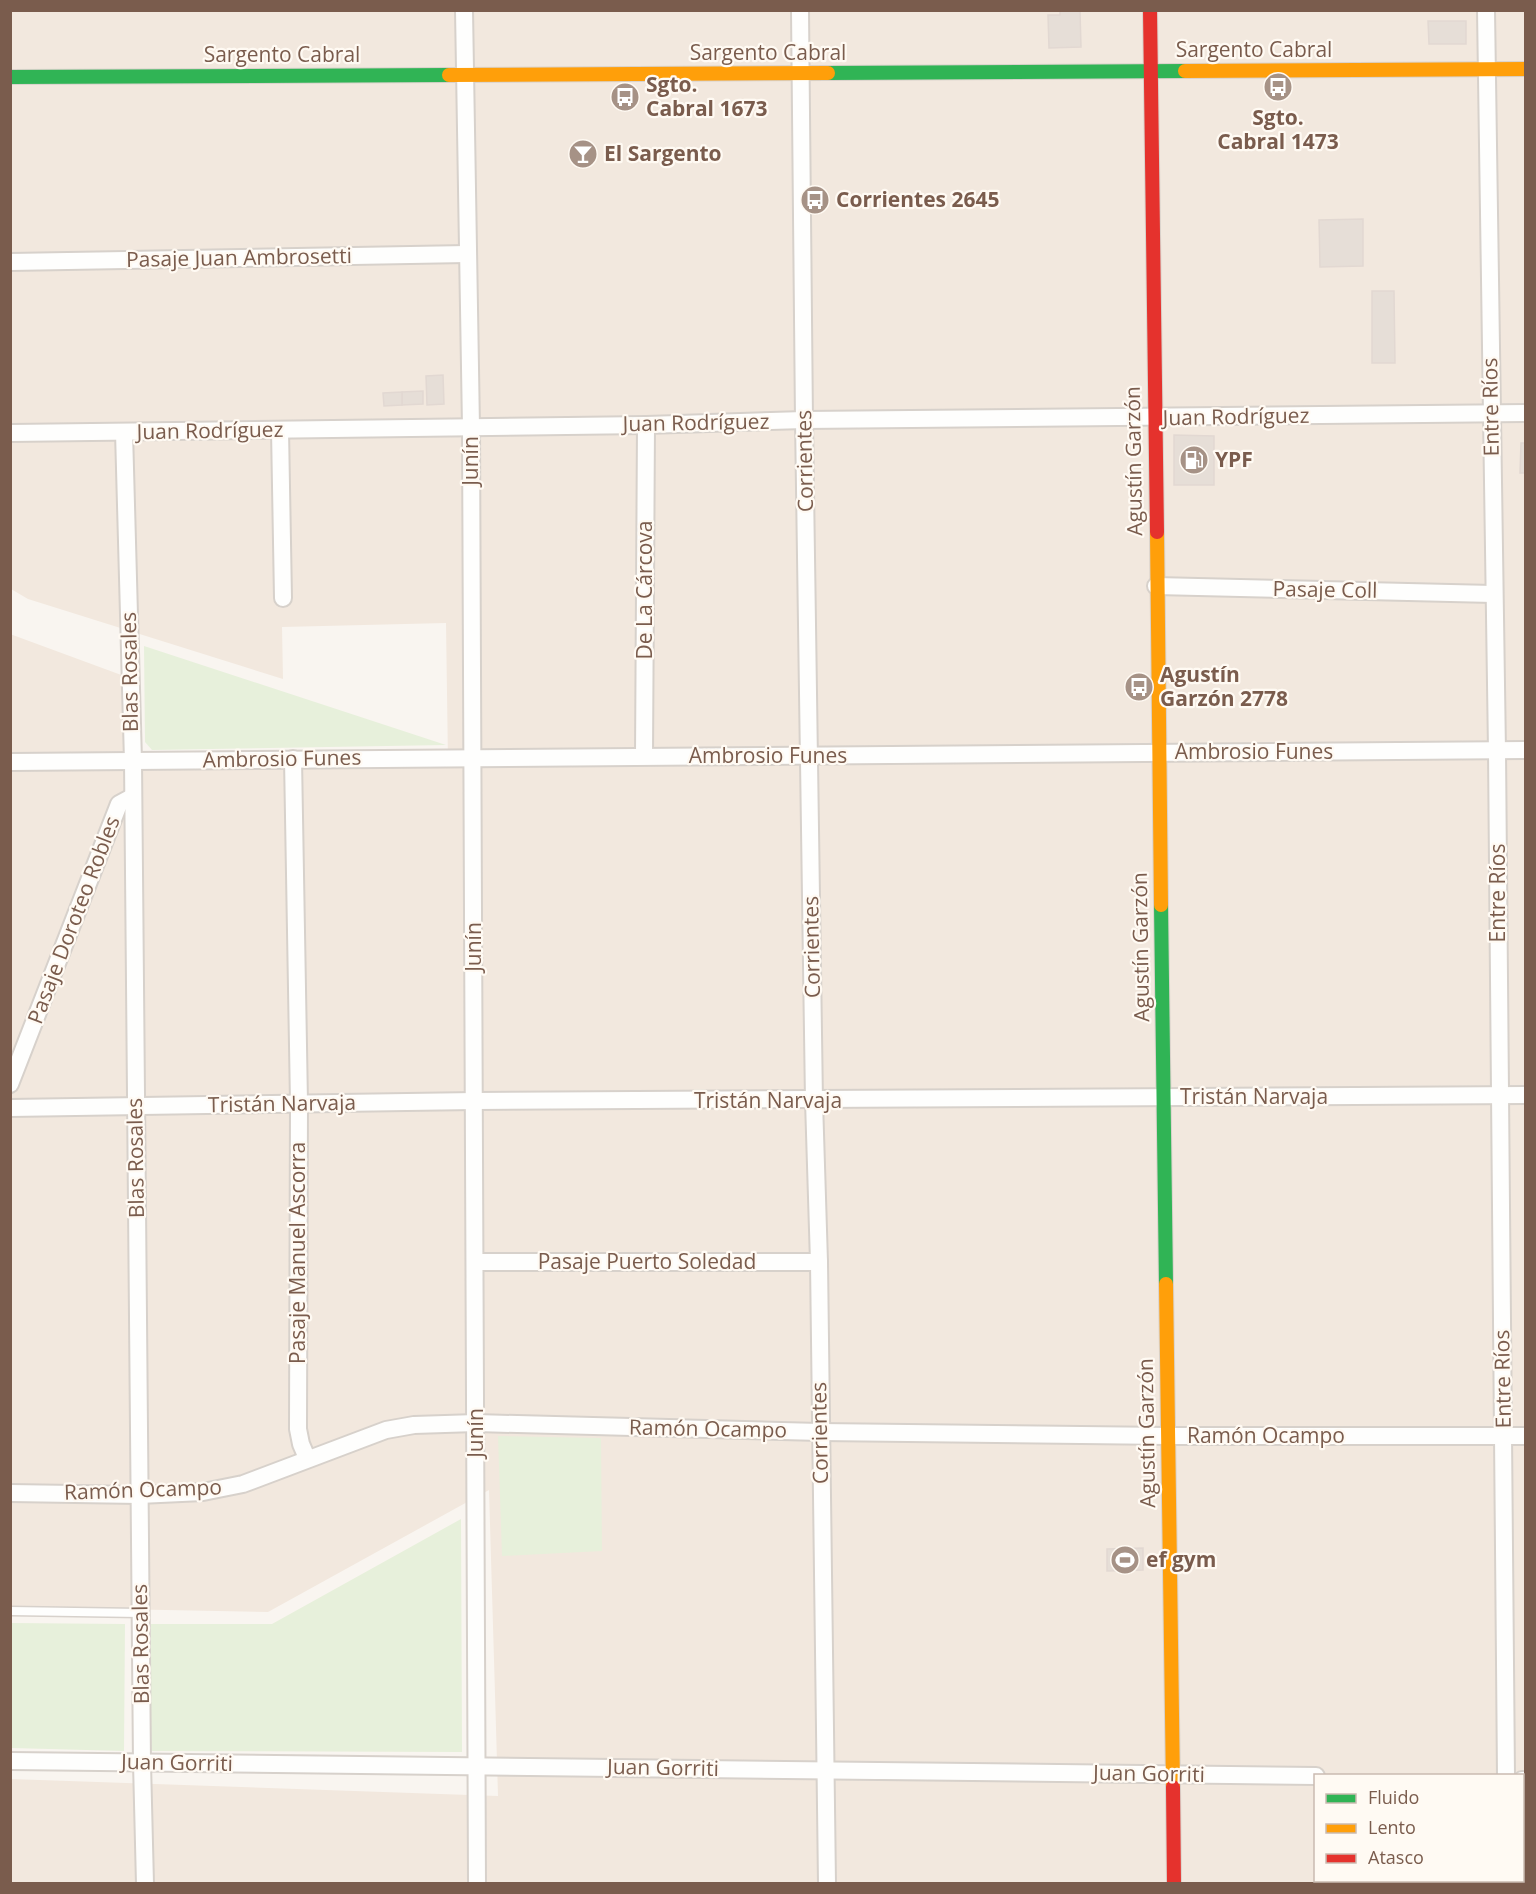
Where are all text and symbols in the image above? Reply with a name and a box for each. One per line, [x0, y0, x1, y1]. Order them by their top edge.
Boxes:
street label: Sargento Cabral [1176, 35, 1332, 63]
street label: Sargento Cabral [690, 38, 846, 66]
street label: Sargento Cabral [204, 40, 360, 68]
place label: Sgto. Cabral 1673 [646, 70, 767, 122]
bus stop icon: Sgto. Cabral 1473 [1262, 71, 1294, 103]
bus stop icon: Sgto. Cabral 1673 [609, 81, 641, 113]
place label: Sgto. Cabral 1473 [1217, 103, 1339, 155]
bar icon: El Sargento [567, 138, 599, 170]
place label: El Sargento [604, 139, 722, 167]
bus stop icon: Corrientes 2645 [799, 184, 831, 216]
place label: Corrientes 2645 [836, 185, 1000, 213]
street label: Pasaje Juan Ambrosetti [126, 241, 352, 273]
street label: Entre Ríos [1475, 357, 1505, 457]
street label: Agustín Garzón [1118, 386, 1148, 536]
street label: Juan Rodríguez [1160, 401, 1310, 431]
street label: Juan Rodríguez [620, 407, 770, 437]
street label: Corrientes [789, 410, 819, 512]
street label: Juan Rodríguez [134, 415, 284, 445]
street label: Junín [456, 436, 484, 488]
fuel station icon: YPF [1178, 444, 1210, 476]
place label: YPF [1215, 445, 1253, 473]
street label: De La Cárcova [630, 521, 658, 659]
street label: Pasaje Coll [1272, 574, 1378, 604]
street label: Blas Rosales [114, 612, 144, 732]
place label: Agustín Garzón 2778 [1160, 660, 1288, 712]
bus stop icon: Agustín Garzón 2778 [1123, 671, 1155, 703]
street label: Ambrosio Funes [1175, 737, 1333, 765]
street label: Ambrosio Funes [689, 741, 847, 769]
street label: Ambrosio Funes [202, 743, 362, 773]
street label: Pasaje Doroteo Robles [20, 812, 126, 1028]
street label: Entre Ríos [1483, 844, 1511, 942]
street label: Agustín Garzón [1125, 872, 1155, 1022]
street label: Corrientes [796, 896, 826, 998]
street label: Junín [459, 922, 487, 974]
street label: Tristán Narvaja [1180, 1082, 1328, 1110]
street label: Tristán Narvaja [694, 1086, 842, 1114]
street label: Tristán Narvaja [208, 1088, 356, 1118]
street label: Blas Rosales [120, 1098, 150, 1218]
street label: Pasaje Manuel Ascorra [283, 1142, 311, 1364]
street label: Pasaje Puerto Soledad [538, 1247, 756, 1275]
street label: Entre Ríos [1487, 1329, 1517, 1429]
street label: Agustín Garzón [1131, 1358, 1161, 1508]
street label: Corrientes [804, 1382, 834, 1484]
street label: Junín [461, 1408, 489, 1460]
street label: Ramón Ocampo [629, 1413, 787, 1443]
street label: Ramón Ocampo [1187, 1421, 1345, 1449]
street label: Ramón Ocampo [64, 1472, 222, 1506]
sports icon: ef gym [1109, 1544, 1141, 1576]
place label: ef gym [1146, 1545, 1216, 1573]
street label: Blas Rosales [125, 1584, 155, 1704]
street label: Juan Gorriti [119, 1747, 233, 1777]
street label: Juan Gorriti [605, 1752, 719, 1782]
street label: Juan Gorriti [1091, 1758, 1205, 1788]
legend [1314, 1774, 1524, 1882]
text: Fluido [1368, 1785, 1419, 1809]
text: Lento [1368, 1815, 1416, 1839]
text: Atasco [1368, 1845, 1424, 1869]

